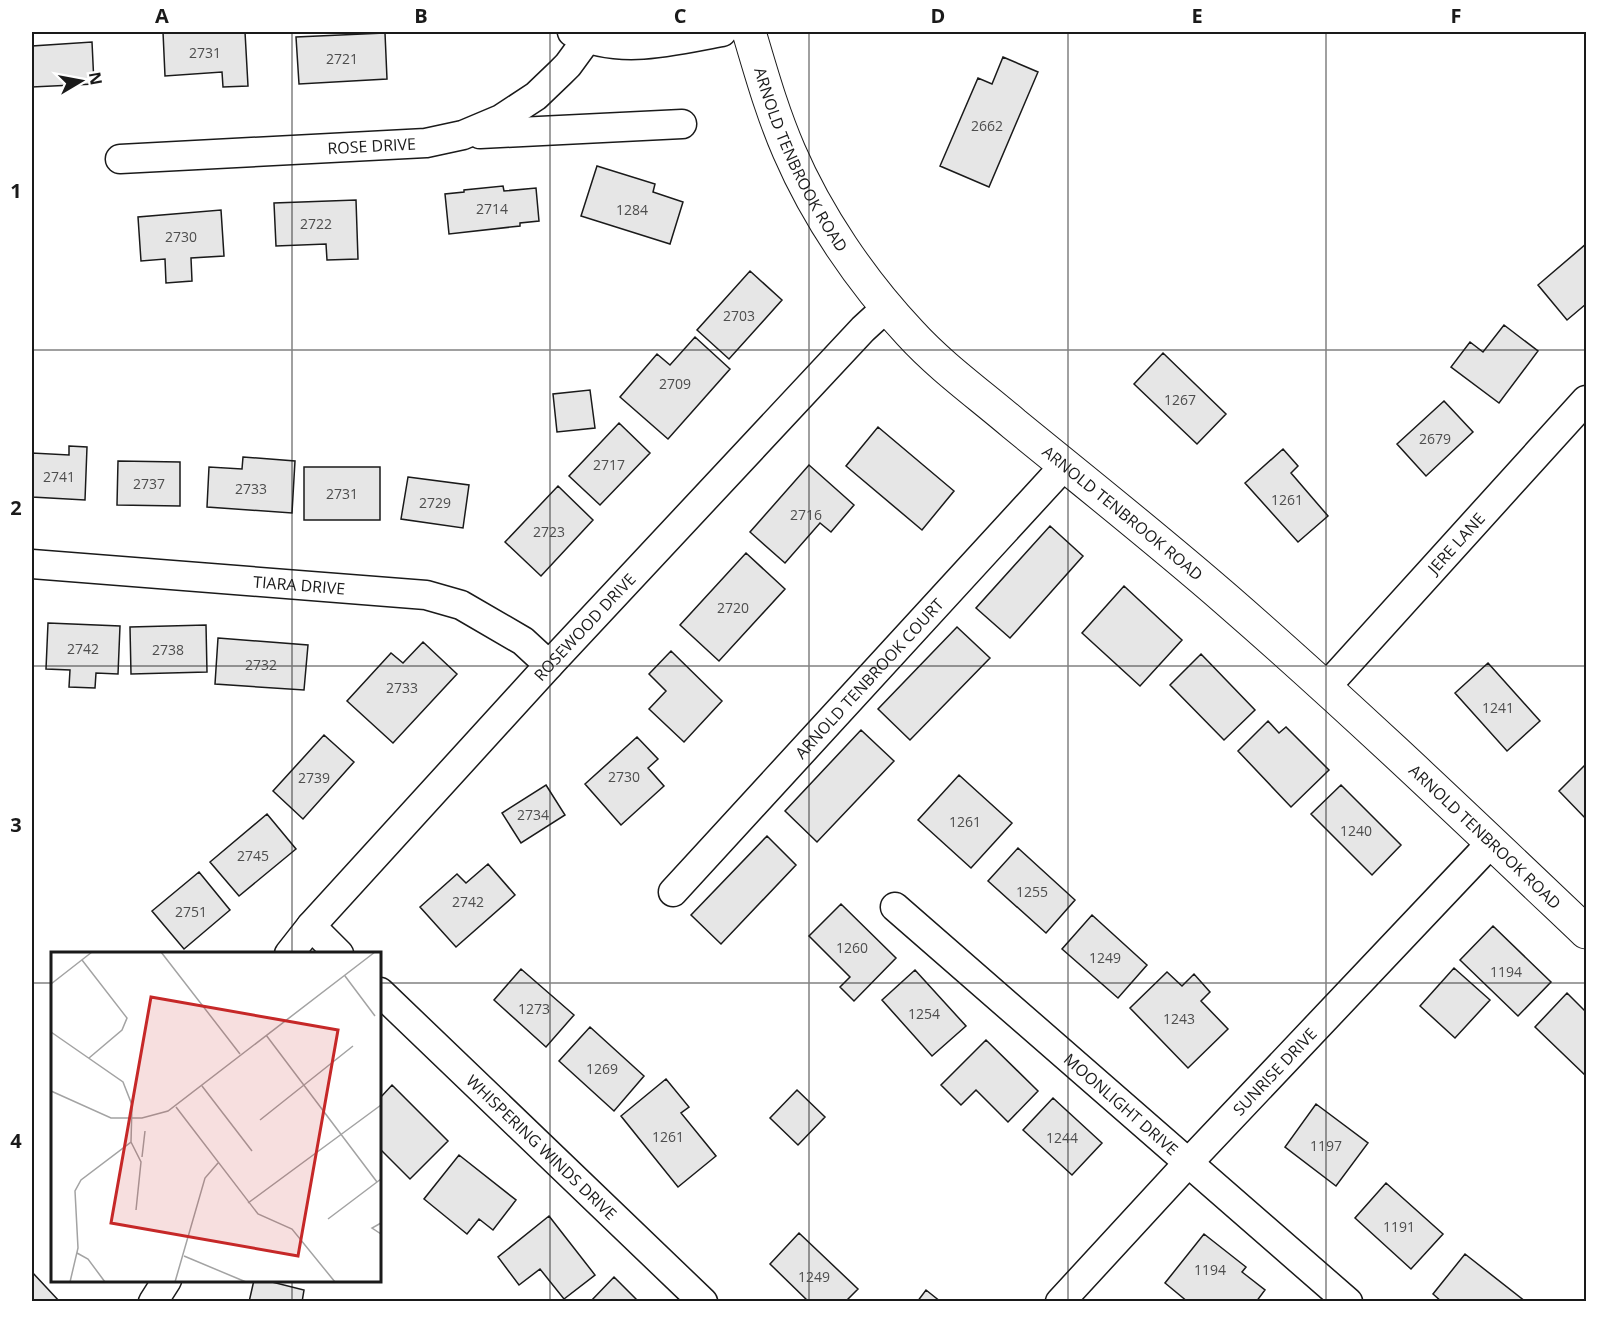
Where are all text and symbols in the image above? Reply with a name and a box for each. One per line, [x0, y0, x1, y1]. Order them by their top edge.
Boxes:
text: A [155, 2, 169, 29]
text: B [414, 2, 428, 29]
text: C [674, 2, 687, 29]
text: D [931, 2, 945, 29]
text: E [1191, 2, 1203, 29]
text: F [1451, 2, 1461, 29]
house number: 2731 [189, 43, 221, 62]
house number: 2721 [326, 49, 358, 68]
north arrow [51, 51, 111, 111]
street label: ARNOLD TENBROOK ROAD [749, 64, 853, 256]
text: N [84, 70, 108, 87]
house number: 2662 [971, 116, 1003, 135]
street label: ROSE DRIVE [327, 133, 416, 159]
text: 1 [10, 177, 22, 204]
house number: 2714 [476, 199, 508, 218]
house number: 1284 [616, 200, 648, 219]
house number: 2722 [300, 214, 332, 233]
house number: 2730 [165, 227, 197, 246]
house number: 2703 [723, 306, 755, 325]
house number: 2709 [659, 374, 691, 393]
house number: 1267 [1164, 390, 1196, 409]
house number: 2679 [1419, 429, 1451, 448]
street label: ARNOLD TENBROOK ROAD [1038, 441, 1208, 585]
house number: 2717 [593, 455, 625, 474]
house number: 2741 [43, 467, 75, 486]
house number: 2737 [133, 474, 165, 493]
house number: 2733 [235, 479, 267, 498]
house number: 2731 [326, 484, 358, 503]
house number: 1261 [1271, 490, 1303, 509]
house number: 2729 [419, 493, 451, 512]
text: 2 [10, 494, 22, 521]
house number: 2716 [790, 505, 822, 524]
street label: JERE LANE [1421, 508, 1490, 580]
house number: 2723 [533, 522, 565, 541]
street label: ROSEWOOD DRIVE [529, 568, 640, 686]
street label: TIARA DRIVE [252, 570, 346, 600]
street label: ARNOLD TENBROOK COURT [790, 593, 948, 763]
house number: 2720 [717, 598, 749, 617]
house number: 2742 [67, 639, 99, 658]
house number: 2738 [152, 640, 184, 659]
house number: 2732 [245, 655, 277, 674]
house number: 2733 [386, 678, 418, 697]
house number: 1241 [1482, 698, 1514, 717]
street label: ARNOLD TENBROOK ROAD [1404, 759, 1566, 914]
house number: 2730 [608, 767, 640, 786]
house number: 2739 [298, 768, 330, 787]
house number: 2734 [517, 805, 549, 824]
text: 3 [10, 811, 22, 838]
house number: 1261 [949, 812, 981, 831]
house number: 1240 [1340, 821, 1372, 840]
house number: 2745 [237, 846, 269, 865]
house number: 1255 [1016, 882, 1048, 901]
house number: 2742 [452, 892, 484, 911]
house number: 2751 [175, 902, 207, 921]
house number: 1260 [836, 938, 868, 957]
house number: 1249 [1089, 948, 1121, 967]
inset map [51, 952, 381, 1282]
house number: 1194 [1490, 962, 1522, 981]
house number: 1273 [518, 999, 550, 1018]
house number: 1254 [908, 1004, 940, 1023]
house number: 1243 [1163, 1009, 1195, 1028]
street label: SUNRISE DRIVE [1228, 1023, 1322, 1120]
street label: MOONLIGHT DRIVE [1059, 1048, 1183, 1160]
house number: 1269 [586, 1059, 618, 1078]
street label: WHISPERING WINDS DRIVE [462, 1070, 622, 1225]
text: 4 [10, 1127, 22, 1154]
house number: 1261 [652, 1127, 684, 1146]
house number: 1244 [1046, 1128, 1078, 1147]
house number: 1197 [1310, 1136, 1342, 1155]
house number: 1191 [1383, 1217, 1415, 1236]
house number: 1194 [1194, 1260, 1226, 1279]
house number: 1249 [798, 1267, 830, 1286]

